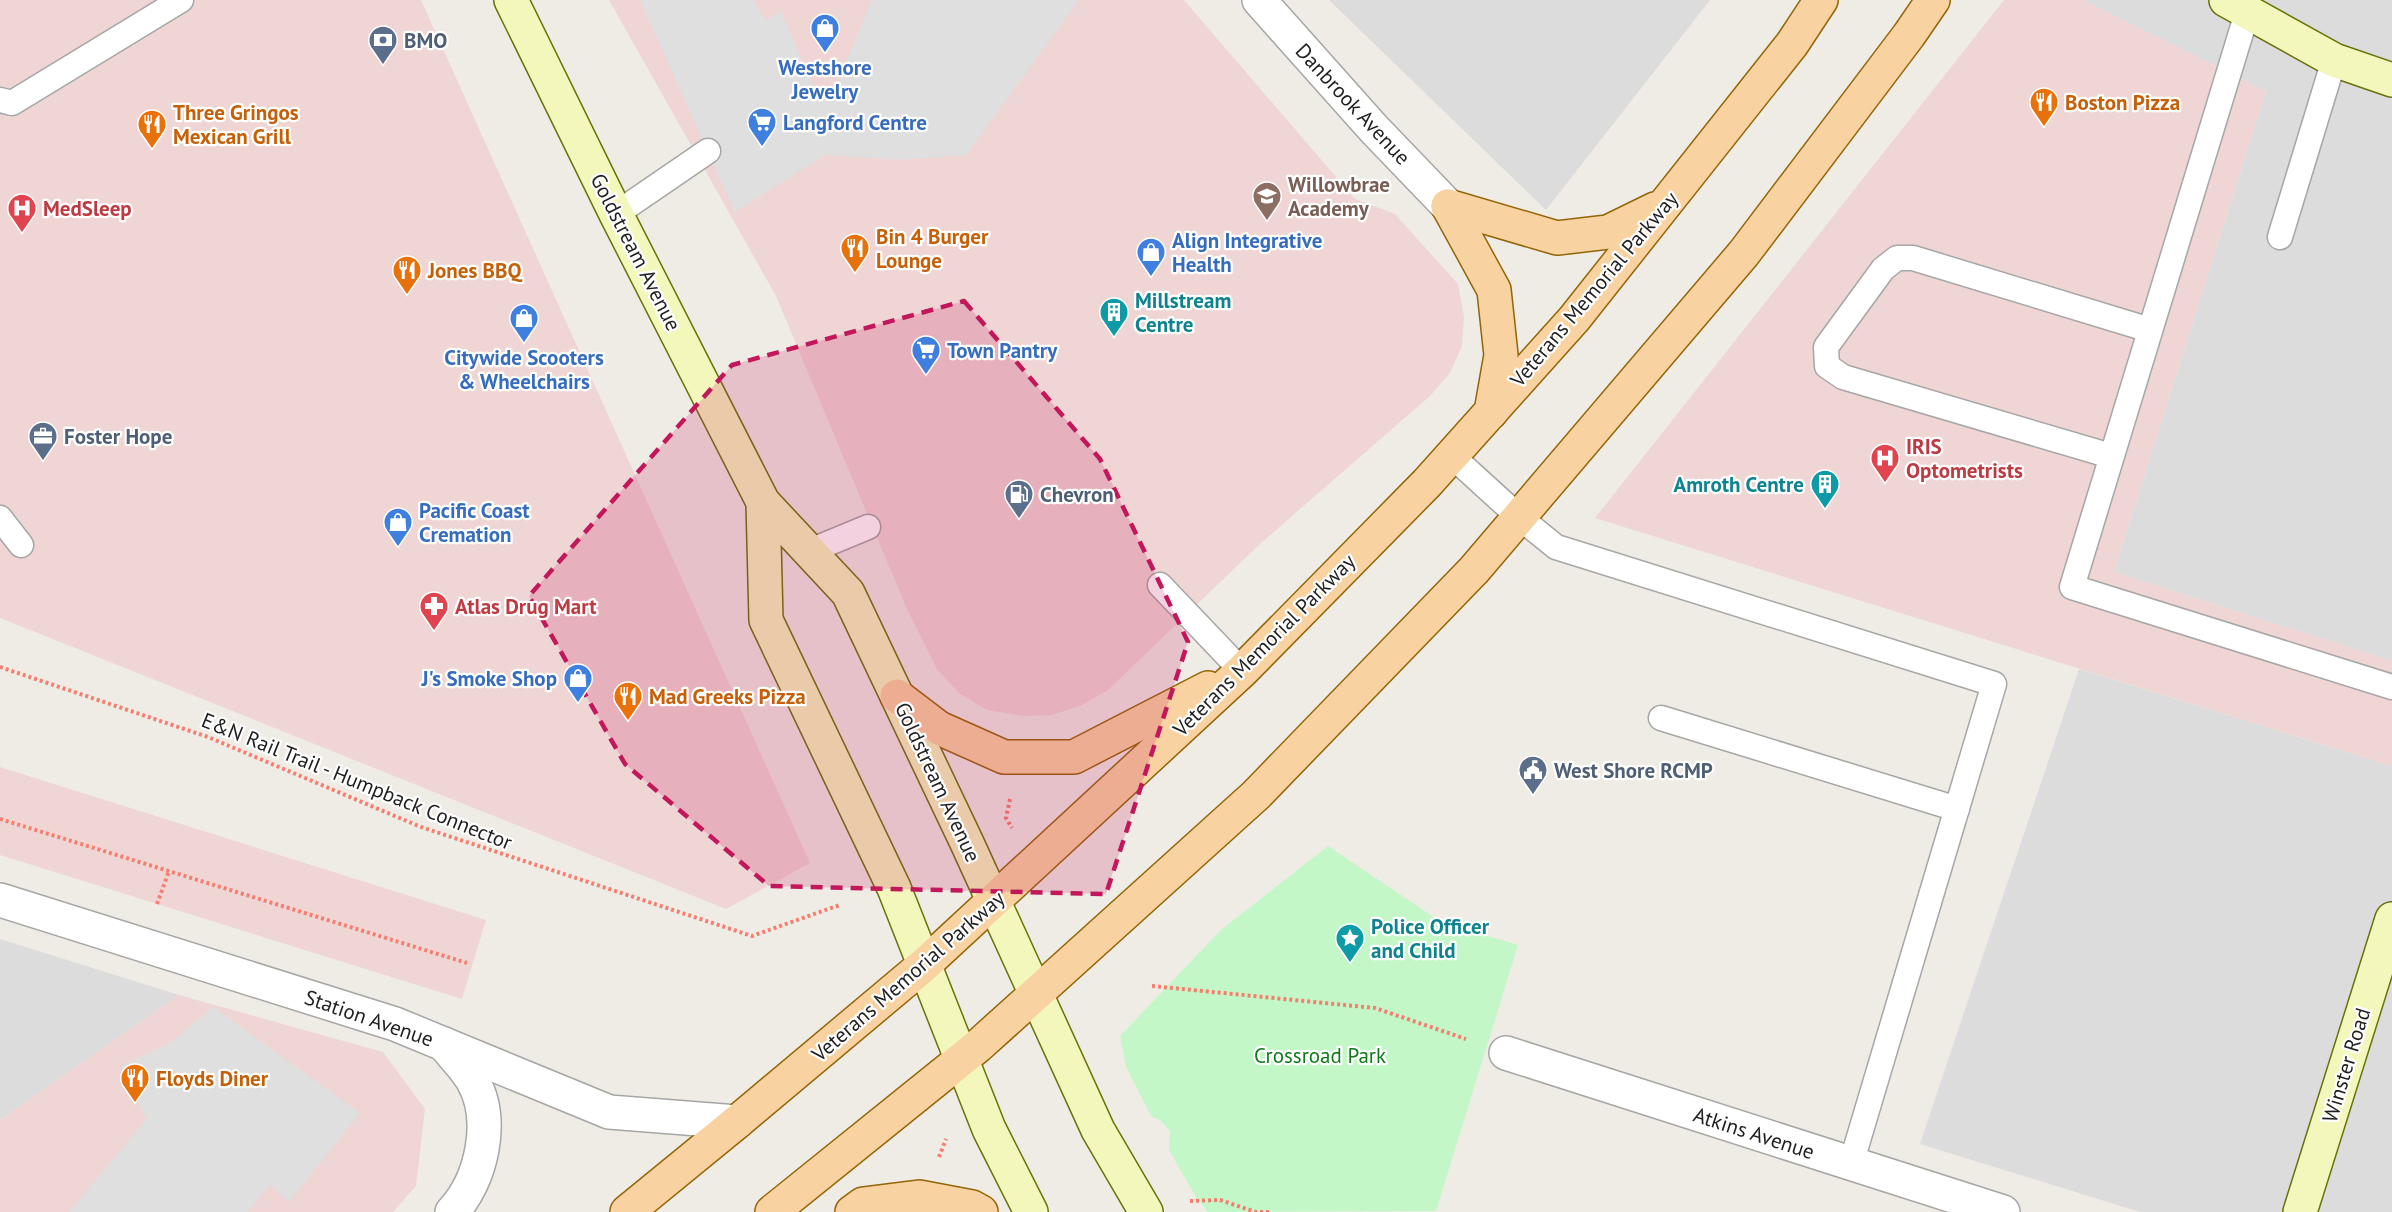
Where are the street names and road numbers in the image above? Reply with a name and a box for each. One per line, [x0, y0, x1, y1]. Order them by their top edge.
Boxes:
street label: Danbrook Avenue [1290, 38, 1416, 170]
street label: Goldstream Avenue [585, 169, 687, 335]
street label: Veterans Memorial Parkway [1504, 185, 1684, 393]
street label: Veterans Memorial Parkway [1166, 548, 1361, 743]
street label: Goldstream Avenue [889, 698, 987, 866]
street label: E&N Rail Trail - Humpback Connector [198, 706, 516, 856]
street label: Veterans Memorial Parkway [805, 885, 1010, 1068]
street label: Station Avenue [301, 983, 437, 1053]
street label: Winster Road [2316, 1005, 2376, 1125]
street label: Atkins Avenue [1690, 1101, 1818, 1165]

